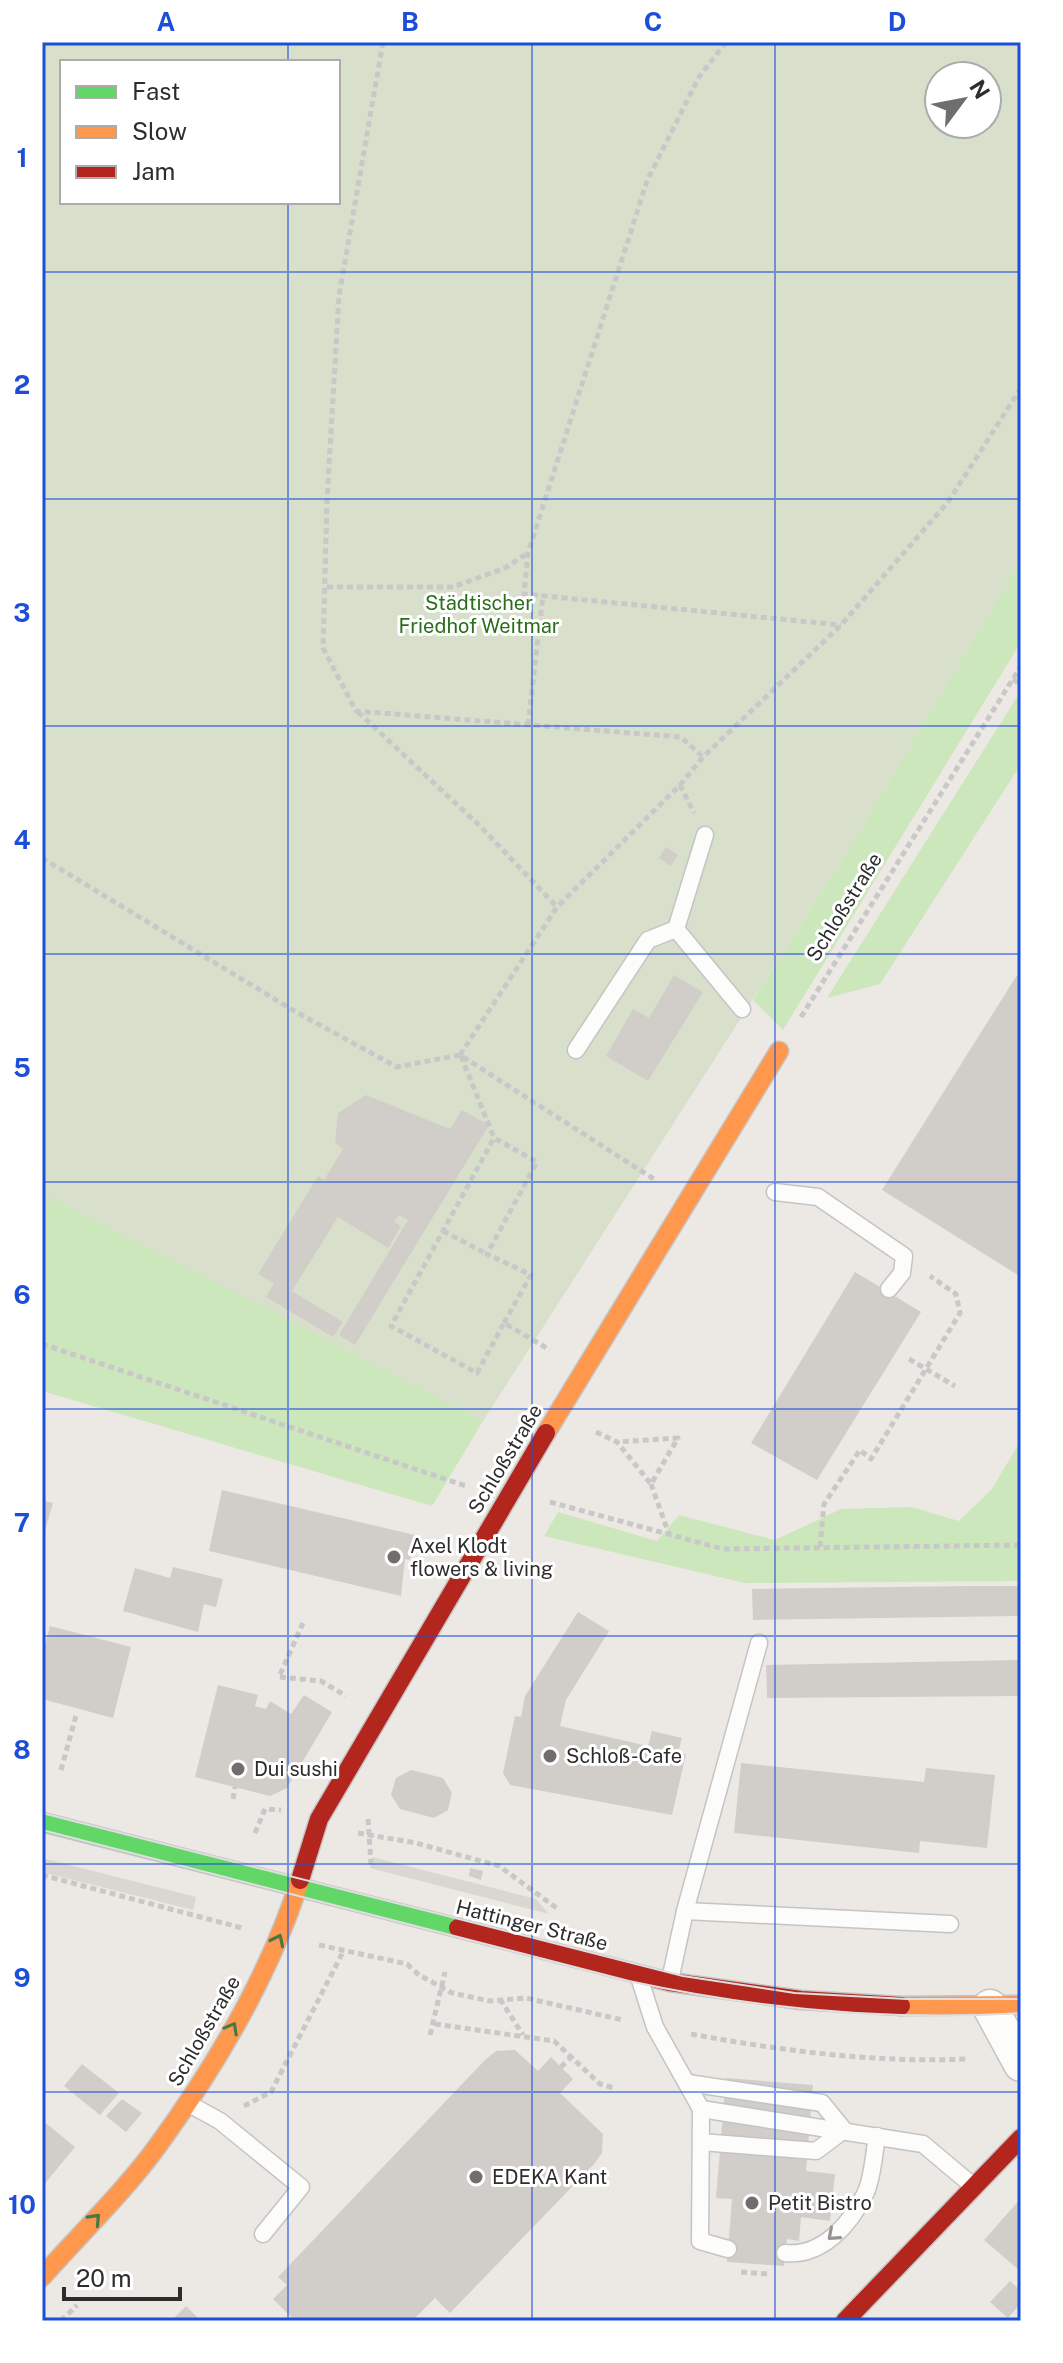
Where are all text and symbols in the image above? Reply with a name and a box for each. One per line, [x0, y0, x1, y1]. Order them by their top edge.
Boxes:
text: A [157, 6, 176, 37]
text: B [401, 6, 419, 37]
text: C [644, 6, 662, 37]
text: D [888, 6, 906, 37]
legend [60, 60, 340, 204]
north arrow [923, 60, 1003, 140]
text: N [964, 75, 996, 104]
text: Fast [132, 77, 180, 105]
text: Slow [132, 117, 187, 145]
text: 1 [16, 142, 28, 173]
text: Jam [132, 157, 175, 185]
text: 2 [14, 369, 30, 400]
park label: Städtischer Friedhof Weitmar [398, 591, 560, 638]
text: 3 [13, 597, 31, 628]
text: 4 [13, 824, 31, 855]
street label: Schloßstraße [801, 848, 887, 966]
text: 5 [13, 1052, 31, 1083]
text: 6 [13, 1279, 31, 1310]
street label: Schloßstraße [463, 1400, 547, 1518]
text: 7 [14, 1507, 30, 1538]
place label: Axel Klodt flowers & living [410, 1534, 553, 1581]
marker: Axel Klodt flowers & living [385, 1548, 403, 1566]
text: 8 [13, 1734, 31, 1765]
place label: Schloß-Cafe [566, 1744, 682, 1768]
marker: Schloß-Cafe [541, 1747, 559, 1765]
place label: Dui sushi [254, 1757, 338, 1781]
marker: Dui sushi [229, 1760, 247, 1778]
street label: Hattinger Straße [454, 1895, 610, 1955]
one-way arrow [268, 1934, 284, 1949]
text: 9 [13, 1962, 31, 1993]
street label: Schloßstraße [163, 1971, 245, 2091]
one-way arrow [222, 2022, 238, 2037]
place label: EDEKA Kant [492, 2165, 607, 2189]
marker: EDEKA Kant [467, 2168, 485, 2186]
text: 10 [8, 2189, 36, 2220]
place label: Petit Bistro [768, 2191, 872, 2215]
marker: Petit Bistro [743, 2194, 761, 2212]
one-way arrow [85, 2214, 100, 2228]
one-way arrow [828, 2225, 843, 2240]
scale bar [64, 2251, 180, 2301]
text: 20 m [76, 2264, 132, 2292]

